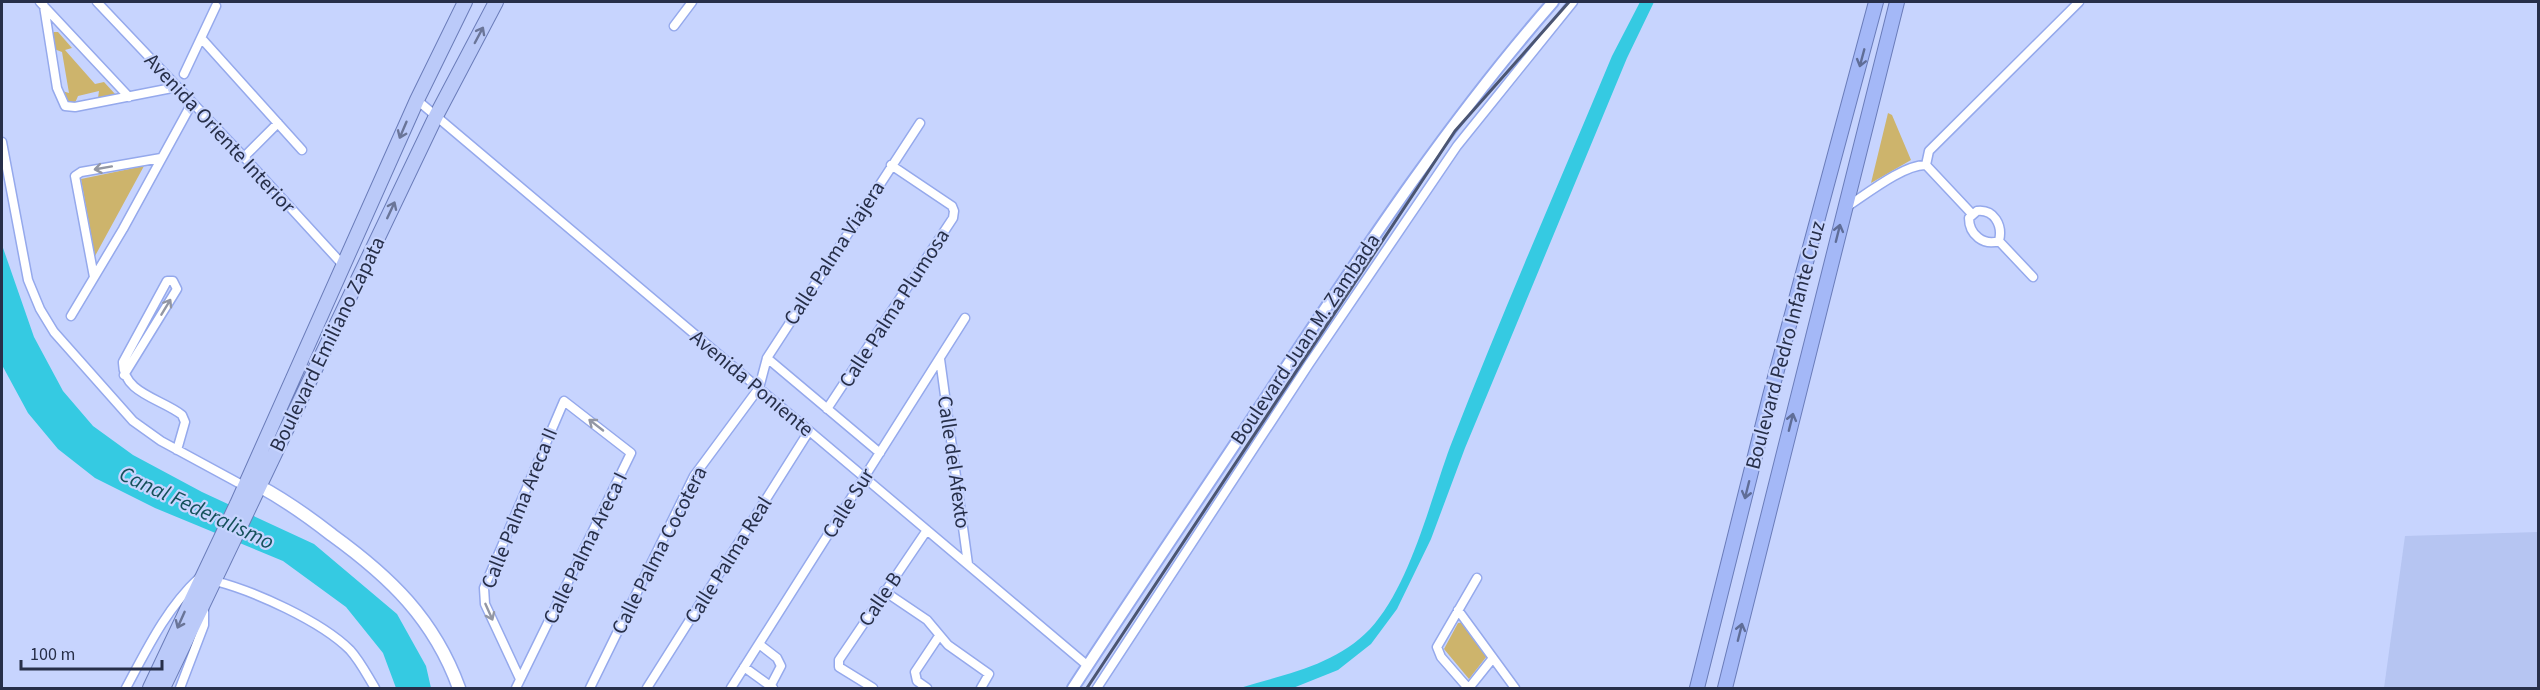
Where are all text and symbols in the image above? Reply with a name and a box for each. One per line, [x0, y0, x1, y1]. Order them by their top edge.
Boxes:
one-way arrow [473, 27, 485, 45]
street label: Avenida Oriente Interior [138, 46, 303, 220]
one-way arrow [1855, 48, 1867, 67]
one-way arrow [397, 121, 408, 139]
one-way arrow [94, 163, 113, 174]
street label: Calle Palma Viajera [776, 175, 892, 331]
one-way arrow [386, 201, 398, 219]
street label: Boulevard Pedro Infante Cruz [1737, 217, 1833, 472]
street label: Calle Palma Plumosa [831, 223, 957, 393]
one-way arrow [1833, 224, 1845, 243]
street label: Boulevard Juan M. Zambada [1223, 227, 1387, 451]
street label: Boulevard Emiliano Zapata [262, 231, 392, 457]
one-way arrow [160, 299, 172, 316]
street label: Avenida Poniente [684, 322, 820, 444]
street label: Calle del Afexto [930, 394, 978, 530]
one-way arrow [1786, 413, 1798, 432]
one-way arrow [589, 419, 605, 432]
street label: Calle Palma Areca II [473, 423, 565, 593]
water label: Canal Federalismo [114, 458, 279, 558]
street label: Calle Palma Cocotera [604, 461, 714, 639]
street label: Calle Sur [815, 461, 882, 544]
street label: Calle Palma Areca I [535, 467, 635, 629]
one-way arrow [1741, 480, 1753, 499]
street label: Calle Palma Real [677, 491, 779, 629]
street label: Calle B [851, 566, 909, 632]
one-way arrow [483, 602, 495, 620]
one-way arrow [175, 610, 187, 628]
one-way arrow [1734, 623, 1746, 642]
scale bar [21, 633, 162, 671]
text: 100 m [30, 642, 75, 667]

